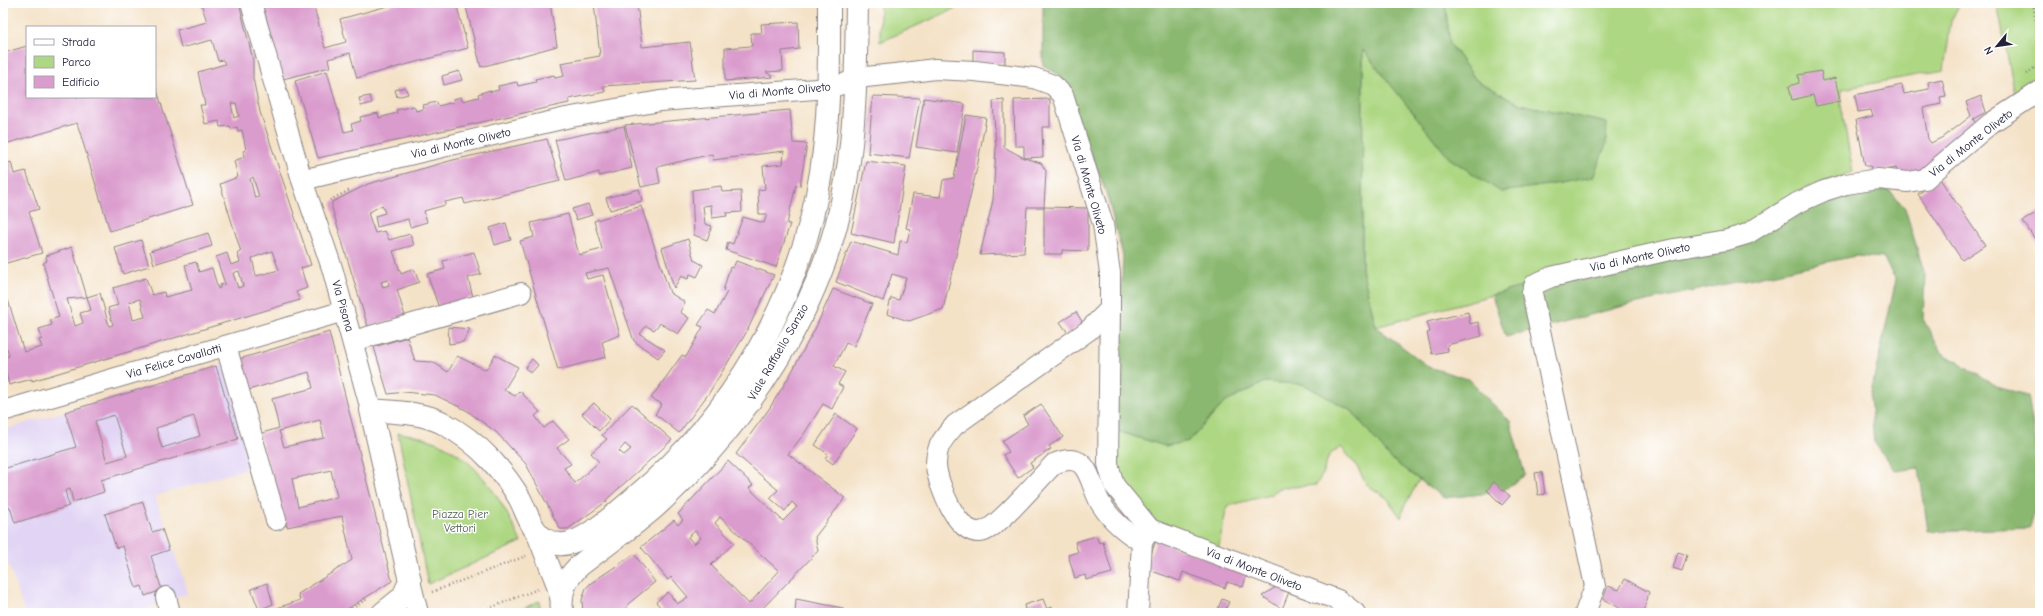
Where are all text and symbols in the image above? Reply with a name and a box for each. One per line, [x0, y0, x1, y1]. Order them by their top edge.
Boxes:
legend [26, 26, 156, 98]
north arrow [1977, 26, 2017, 66]
text: Strada [62, 35, 95, 49]
text: N [1981, 44, 1996, 57]
text: Parco [62, 55, 91, 69]
text: Edificio [62, 75, 99, 89]
street label: Via di Monte Oliveto [729, 80, 831, 102]
street label: Via di Monte Oliveto [1927, 106, 2015, 180]
street label: Via di Monte Oliveto [410, 125, 512, 161]
street label: Via di Monte Oliveto [1068, 134, 1110, 236]
street label: Via di Monte Oliveto [1589, 240, 1691, 274]
street label: Via Pisana [329, 279, 357, 333]
street label: Viale Raffaello Sanzio [745, 301, 811, 403]
street label: Via Felice Cavallotti [125, 341, 223, 381]
park label: Piazza Pier Vettori [432, 507, 488, 535]
street label: Via di Monte Oliveto [1204, 544, 1304, 594]

